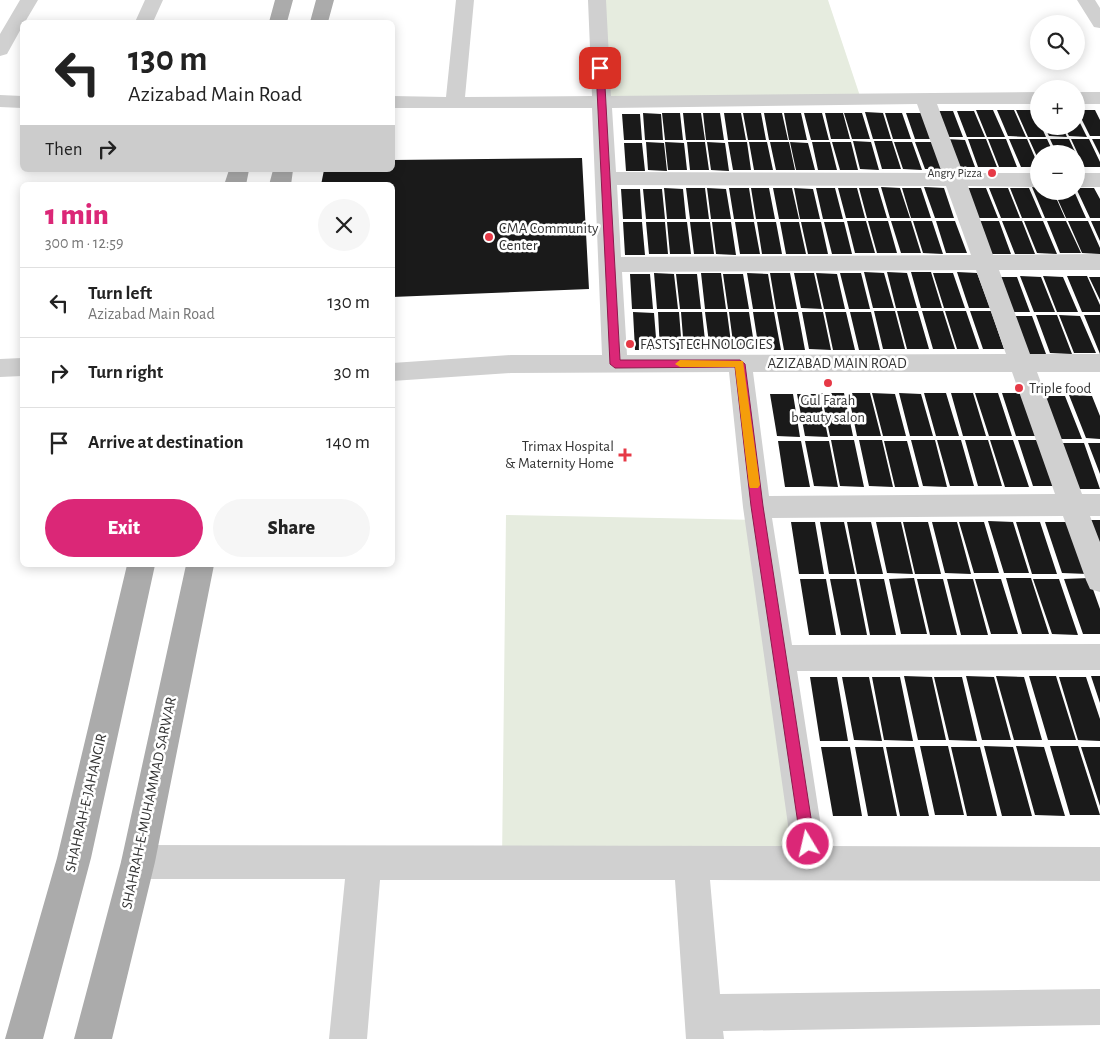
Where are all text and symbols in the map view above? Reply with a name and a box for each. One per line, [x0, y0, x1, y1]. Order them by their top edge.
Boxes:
map controls [1030, 15, 1085, 200]
button: search [1030, 15, 1085, 70]
icon: left [45, 40, 110, 105]
text: 130 m [128, 42, 207, 77]
pin [579, 47, 621, 89]
icon: arrive [586, 54, 614, 82]
button: + [1030, 80, 1085, 135]
text: Azizabad Main Road [128, 83, 302, 105]
icon: right [93, 135, 121, 163]
text: Then [45, 140, 83, 159]
button: − [1030, 145, 1085, 200]
place label: Angry Pizza [927, 167, 982, 180]
marker: Angry Pizza [986, 167, 998, 179]
button: close [318, 199, 370, 251]
text: 1 min [45, 200, 109, 230]
place label: CMA Community Center [499, 221, 599, 253]
marker: CMA Community Center [483, 231, 495, 243]
text: 300 m · 12:59 [45, 235, 124, 251]
text: Turn left [88, 284, 152, 303]
icon: left [45, 289, 73, 317]
text: 130 m [327, 293, 370, 312]
text: Azizabad Main Road [88, 306, 215, 322]
place label: FASTS TECHNOLOGIES [640, 337, 773, 352]
marker: FASTS TECHNOLOGIES [624, 338, 636, 350]
street label: AZIZABAD MAIN ROAD [767, 356, 907, 371]
icon: right [45, 359, 73, 387]
text: Turn right [88, 363, 163, 382]
text: 30 m [334, 363, 370, 382]
marker: Gul Farah beauty salon [822, 377, 834, 389]
place label: Triple food [1029, 381, 1092, 396]
marker: Triple food [1013, 382, 1025, 394]
place label: Gul Farah beauty salon [791, 393, 865, 425]
icon: arrive [45, 429, 73, 457]
text: Arrive at destination [88, 433, 244, 452]
text: 140 m [326, 433, 370, 452]
place label: Trimax Hospital & Maternity Home [505, 439, 614, 471]
marker: Trimax Hospital & Maternity Home [618, 448, 632, 462]
button: Exit [45, 499, 203, 557]
button: Share [213, 499, 370, 557]
street label: SHAHRAH-E-MUHAMMAD SARWAR [119, 696, 179, 910]
street label: SHAHRAH-E-JAHANGIR [63, 732, 109, 874]
position arrow [781, 817, 833, 869]

